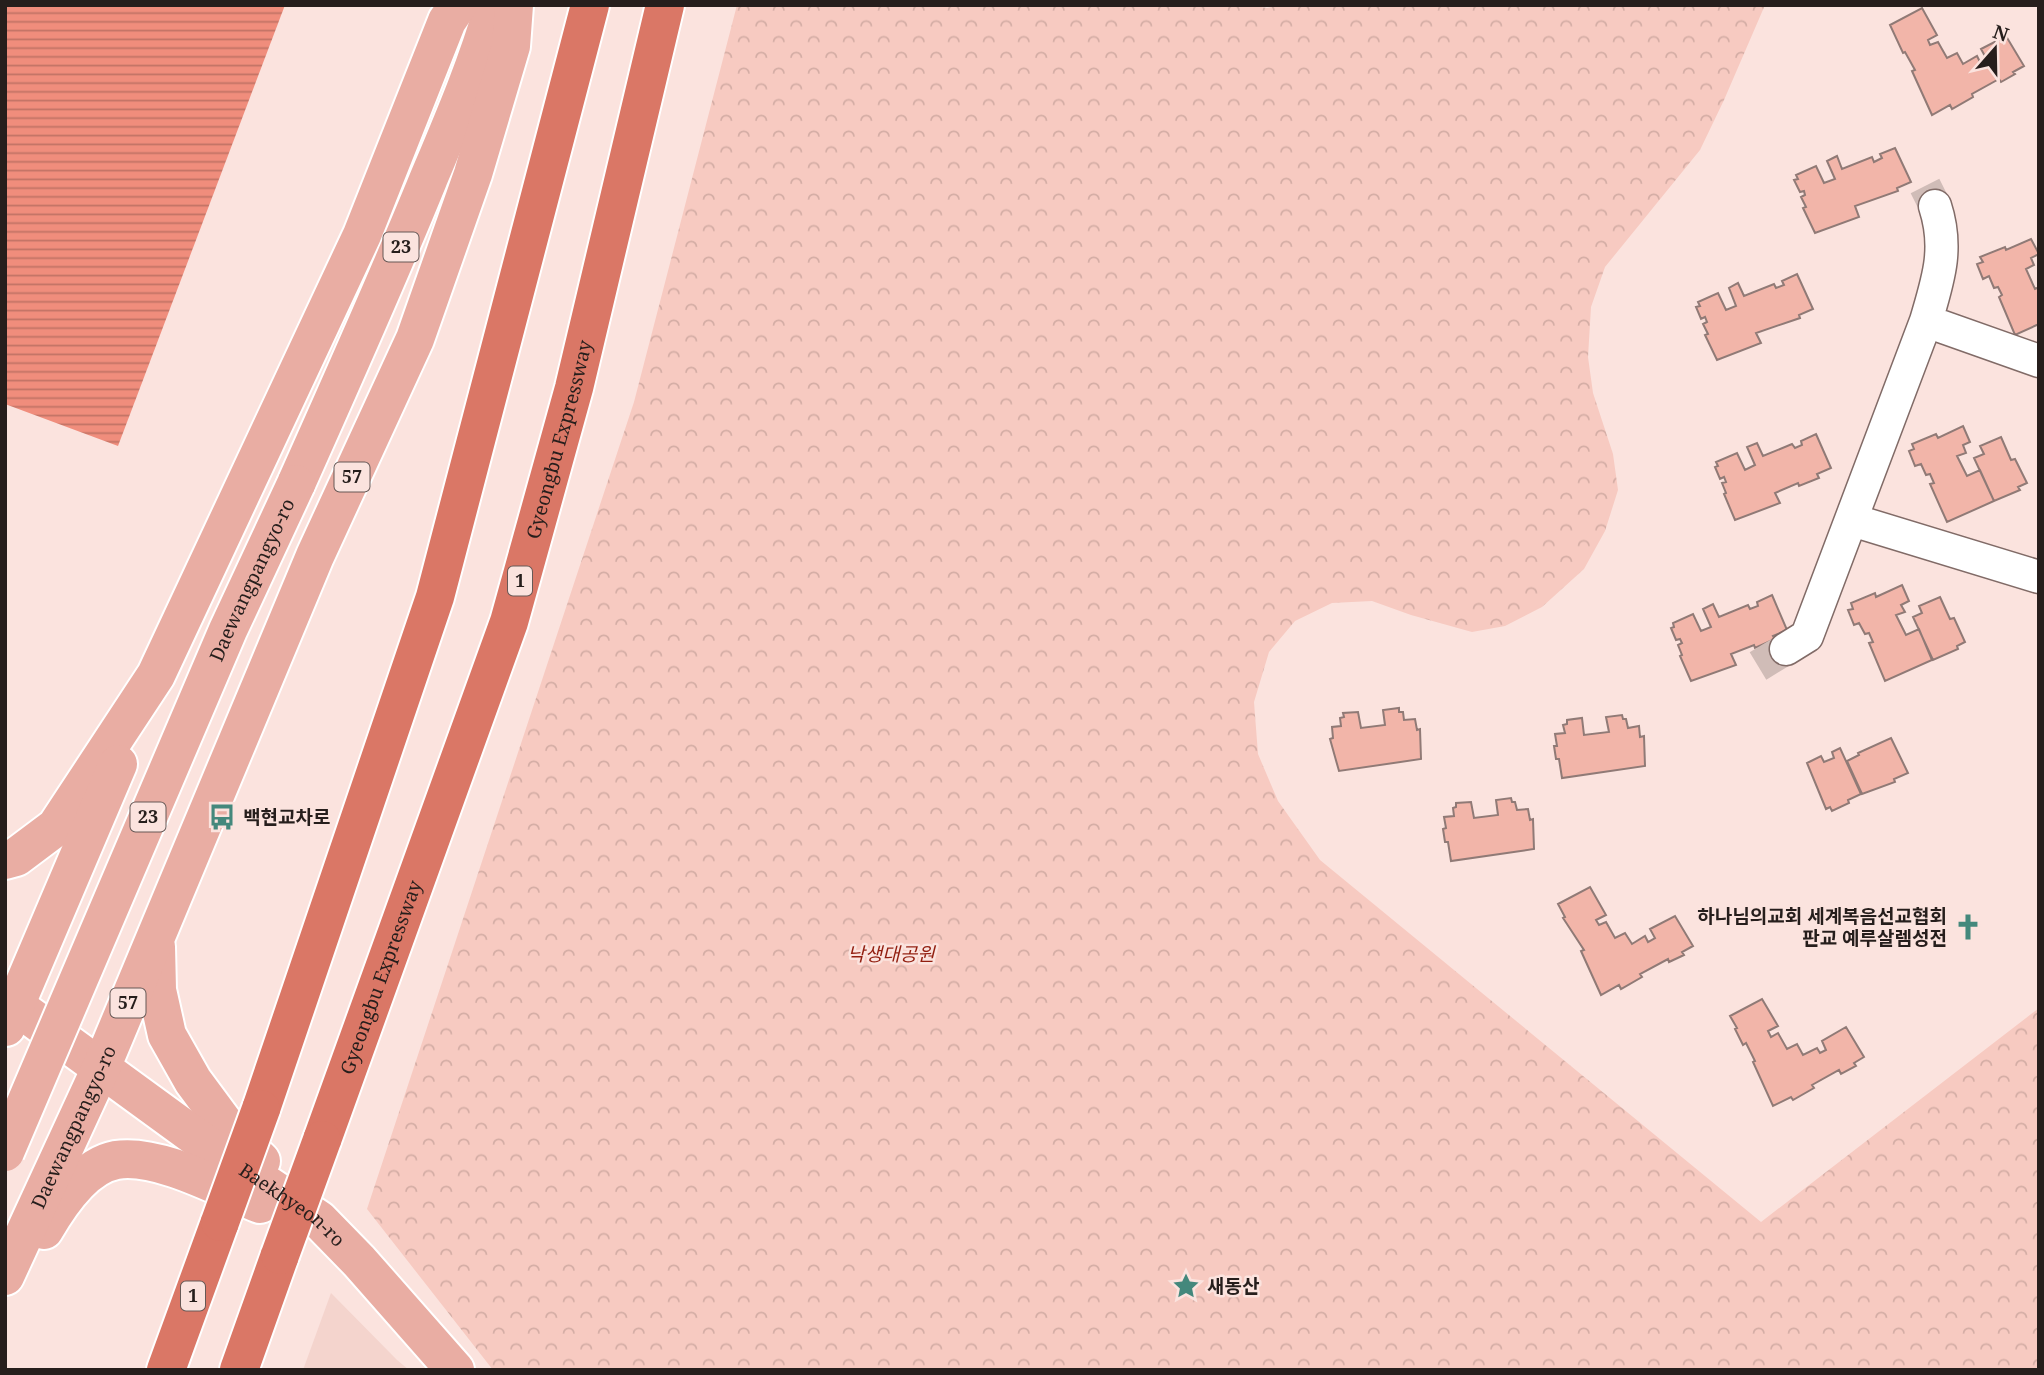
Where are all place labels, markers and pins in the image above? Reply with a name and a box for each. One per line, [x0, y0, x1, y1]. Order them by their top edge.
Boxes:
bus stop icon: 백현교차로 [207, 802, 237, 832]
place label: 백현교차로 [243, 804, 330, 830]
place label: 하나님의교회 세계복음선교협회 판교 예루살렘성전 [1697, 903, 1947, 951]
church icon: 하나님의교회 세계복음선교협회 판교 예루살렘성전 [1953, 912, 1983, 942]
place icon: 새동산 [1171, 1271, 1201, 1301]
place label: 새동산 [1207, 1273, 1260, 1299]

